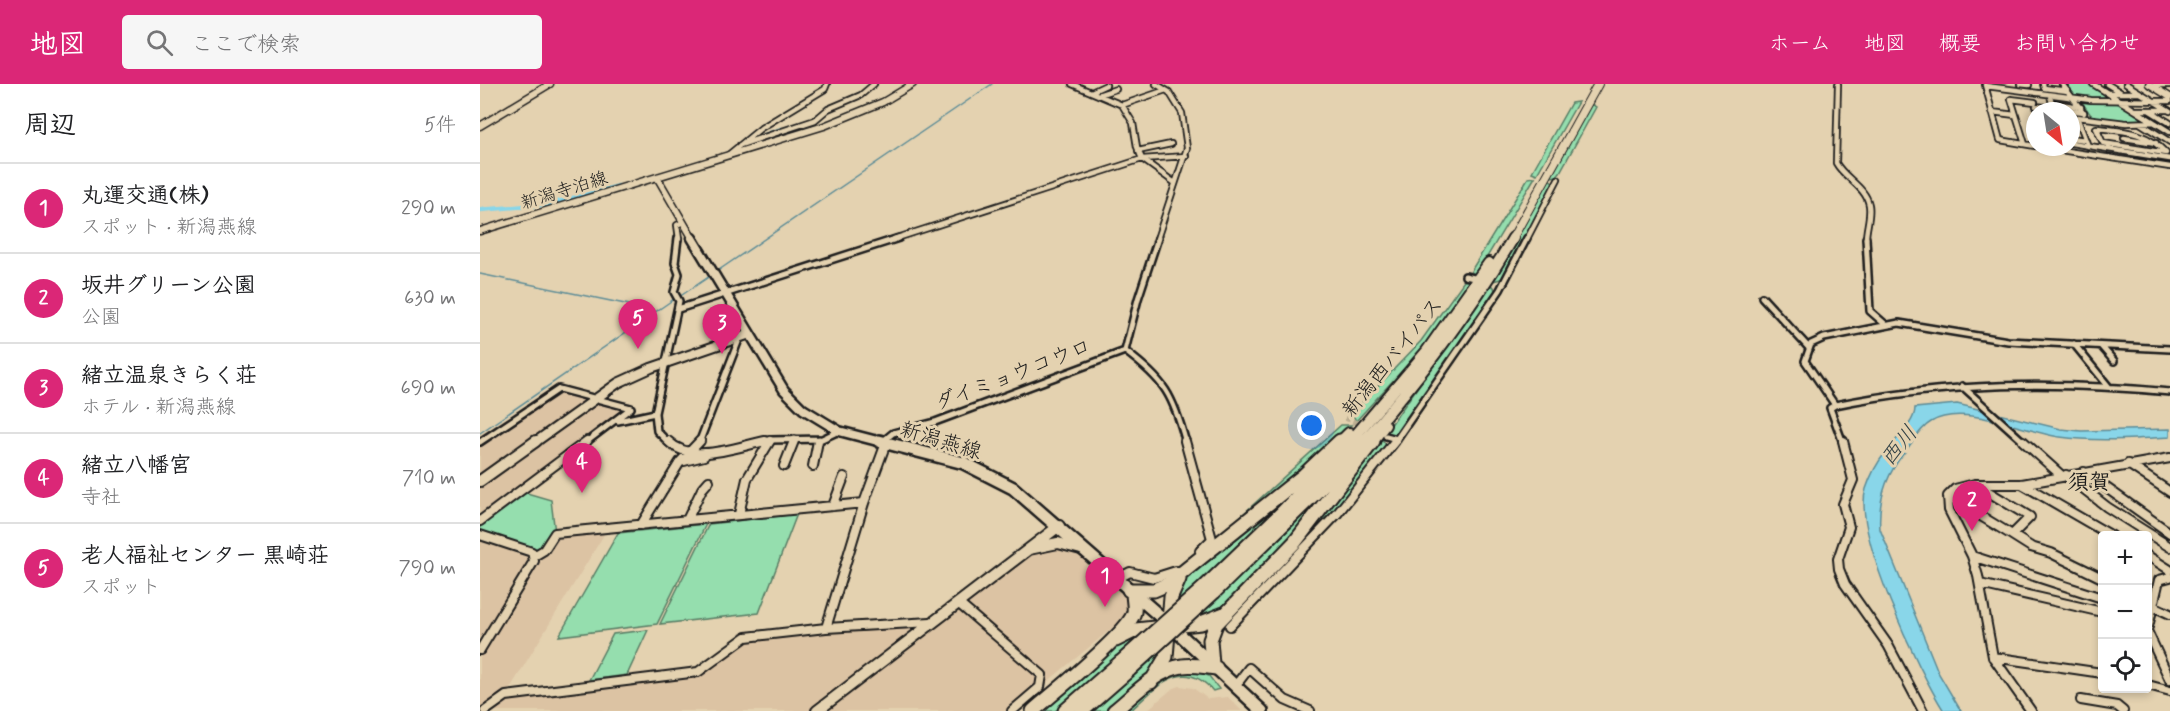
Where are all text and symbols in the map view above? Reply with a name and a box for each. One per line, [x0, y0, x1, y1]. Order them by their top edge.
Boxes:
search box [122, 15, 542, 69]
icon: search [143, 26, 176, 59]
text: 地図 [30, 27, 86, 64]
text: ホーム [1769, 30, 1831, 58]
text: 地図 [1864, 30, 1906, 58]
text: 概要 [1939, 30, 1981, 58]
text: お問い合わせ [2014, 30, 2140, 58]
text: ここで検索 [191, 31, 301, 59]
north arrow [2026, 102, 2080, 156]
text: 周辺 [24, 109, 76, 143]
text: 5件 [424, 112, 456, 139]
street label: 新潟寺泊線 [518, 166, 611, 216]
text: 丸運交通(株) [81, 182, 208, 210]
text: 1 [39, 195, 48, 222]
text: 290 m [401, 195, 456, 222]
text: スポット · 新潟燕線 [81, 214, 256, 241]
text: 坂井グリーン公園 [81, 272, 256, 300]
text: 2 [39, 285, 48, 312]
text: 630 m [404, 285, 456, 312]
street label: 新潟西バイパス [1336, 292, 1450, 423]
pin: 5 [618, 300, 658, 349]
text: 公園 [81, 304, 121, 331]
pin: 3 [702, 304, 742, 354]
street label: ダイミョウコウロ [931, 332, 1096, 418]
text: 緒立温泉きらく荘 [81, 362, 257, 390]
text: 3 [39, 375, 48, 402]
text: 690 m [401, 375, 456, 402]
text: ホテル · 新潟燕線 [81, 394, 236, 421]
your location [1297, 411, 1326, 440]
street label: 新潟燕線 [896, 415, 985, 467]
water label: 西川 [1875, 420, 1924, 472]
pin: 4 [562, 444, 602, 493]
text: 緒立八幡宮 [81, 452, 191, 480]
text: 4 [38, 465, 49, 492]
text: 710 m [402, 465, 456, 492]
district label: 須賀 [2067, 469, 2111, 497]
pin: 2 [1952, 482, 1992, 531]
text: 寺社 [81, 484, 121, 511]
map controls [2098, 531, 2152, 693]
button: + [2098, 531, 2152, 585]
text: 老人福祉センター 黒崎荘 [81, 542, 329, 570]
text: 5 [38, 555, 50, 582]
text: 790 m [399, 555, 456, 582]
pin: 1 [1086, 558, 1124, 607]
text: スポット [81, 574, 161, 601]
button: − [2098, 585, 2152, 639]
button: locate [2098, 639, 2152, 693]

